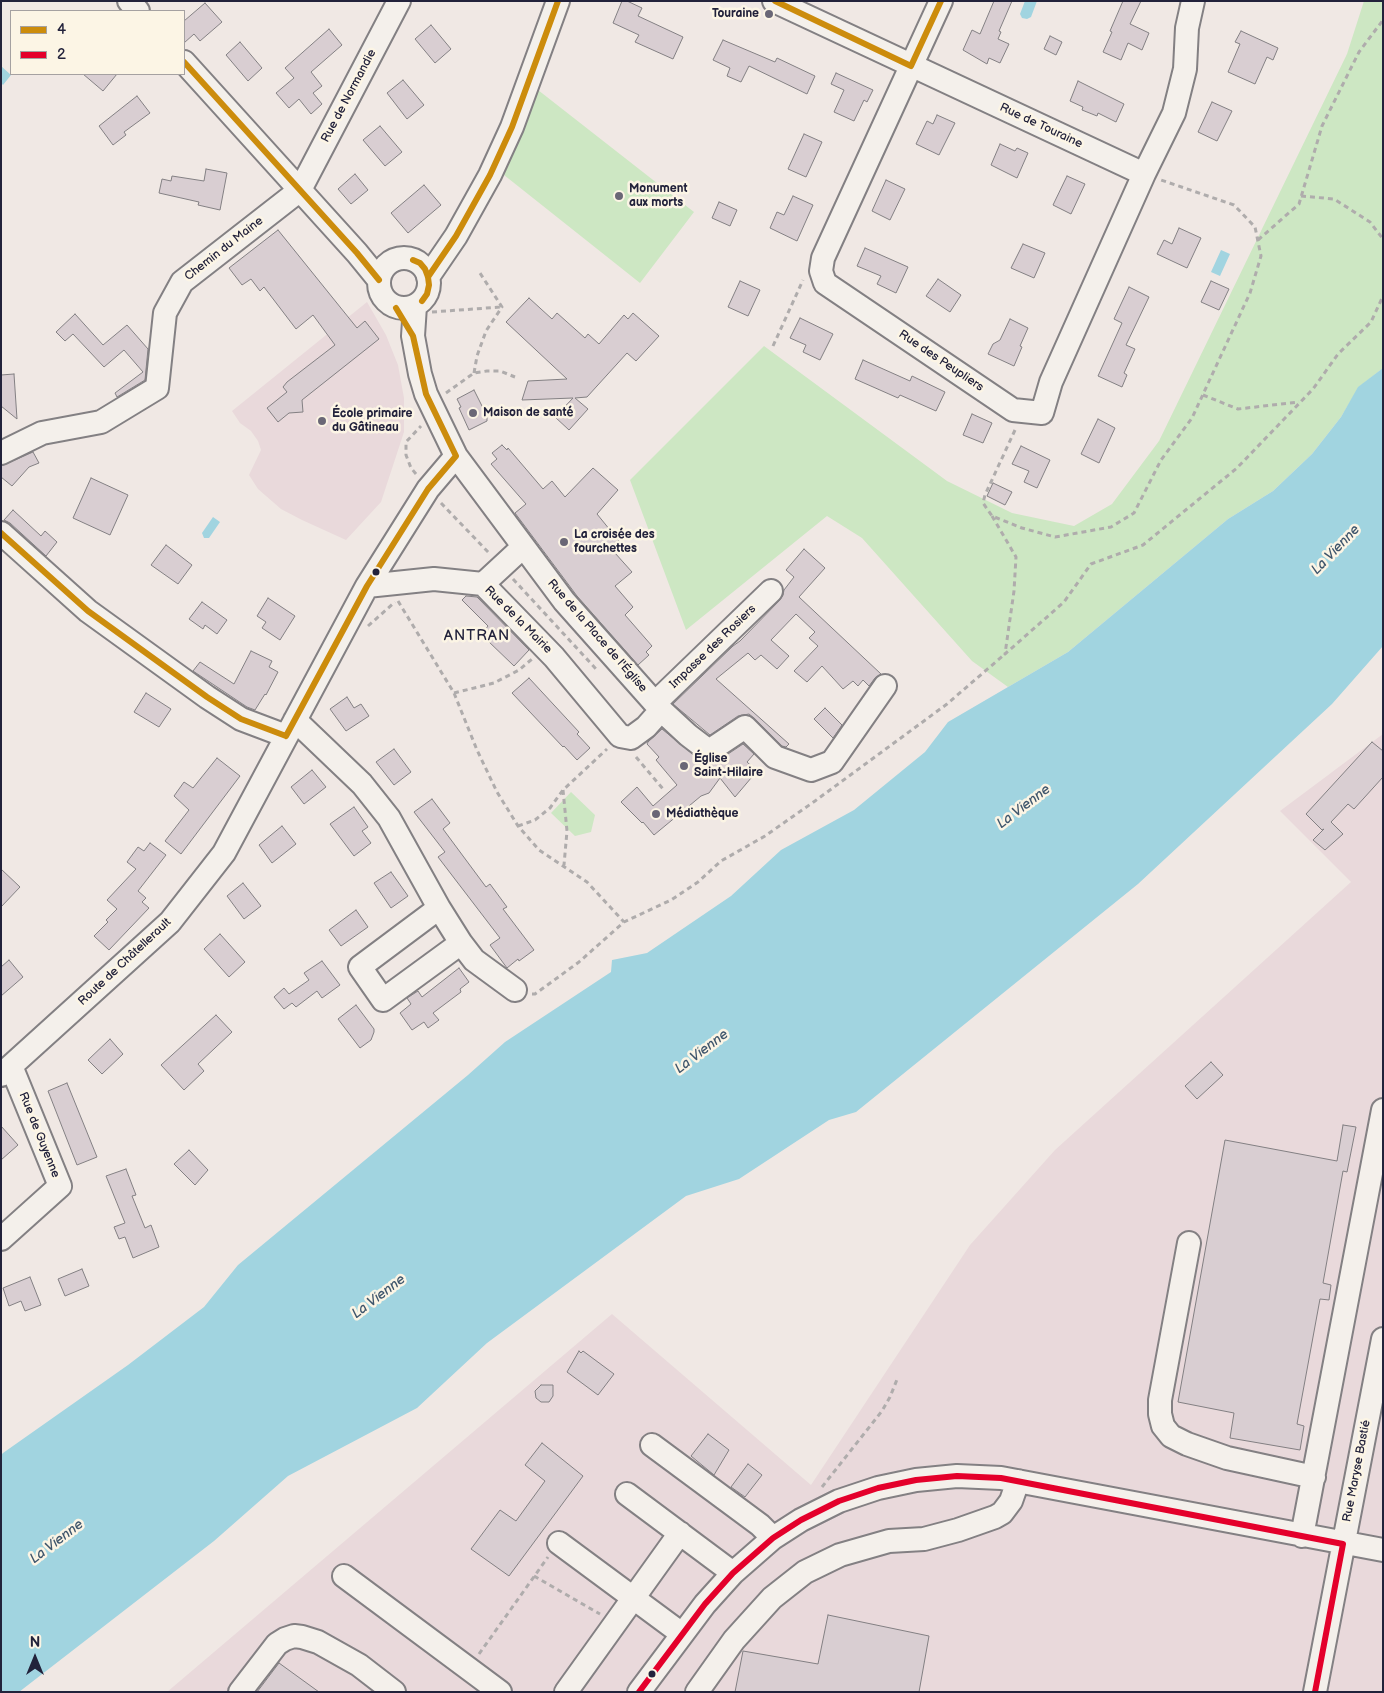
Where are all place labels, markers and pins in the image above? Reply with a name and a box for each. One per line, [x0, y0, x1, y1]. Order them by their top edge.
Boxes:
place label: Touraine [712, 7, 759, 21]
marker: Touraine [763, 8, 775, 20]
place label: Monument aux morts [629, 182, 687, 210]
marker: Monument aux morts [613, 190, 625, 202]
place label: Maison de santé [483, 406, 573, 420]
place label: École primaire du Gâtineau [332, 407, 412, 435]
marker: Maison de santé [467, 407, 479, 419]
marker: École primaire du Gâtineau [316, 415, 328, 427]
place label: La croisée des fourchettes [574, 528, 655, 556]
marker: La croisée des fourchettes [558, 536, 570, 548]
unlabelled marker [371, 567, 381, 577]
place label: Église Saint-Hilaire [694, 752, 763, 780]
marker: Église Saint-Hilaire [678, 760, 690, 772]
place label: Médiathèque [666, 807, 738, 821]
marker: Médiathèque [650, 808, 662, 820]
unlabelled marker [647, 1669, 657, 1679]

